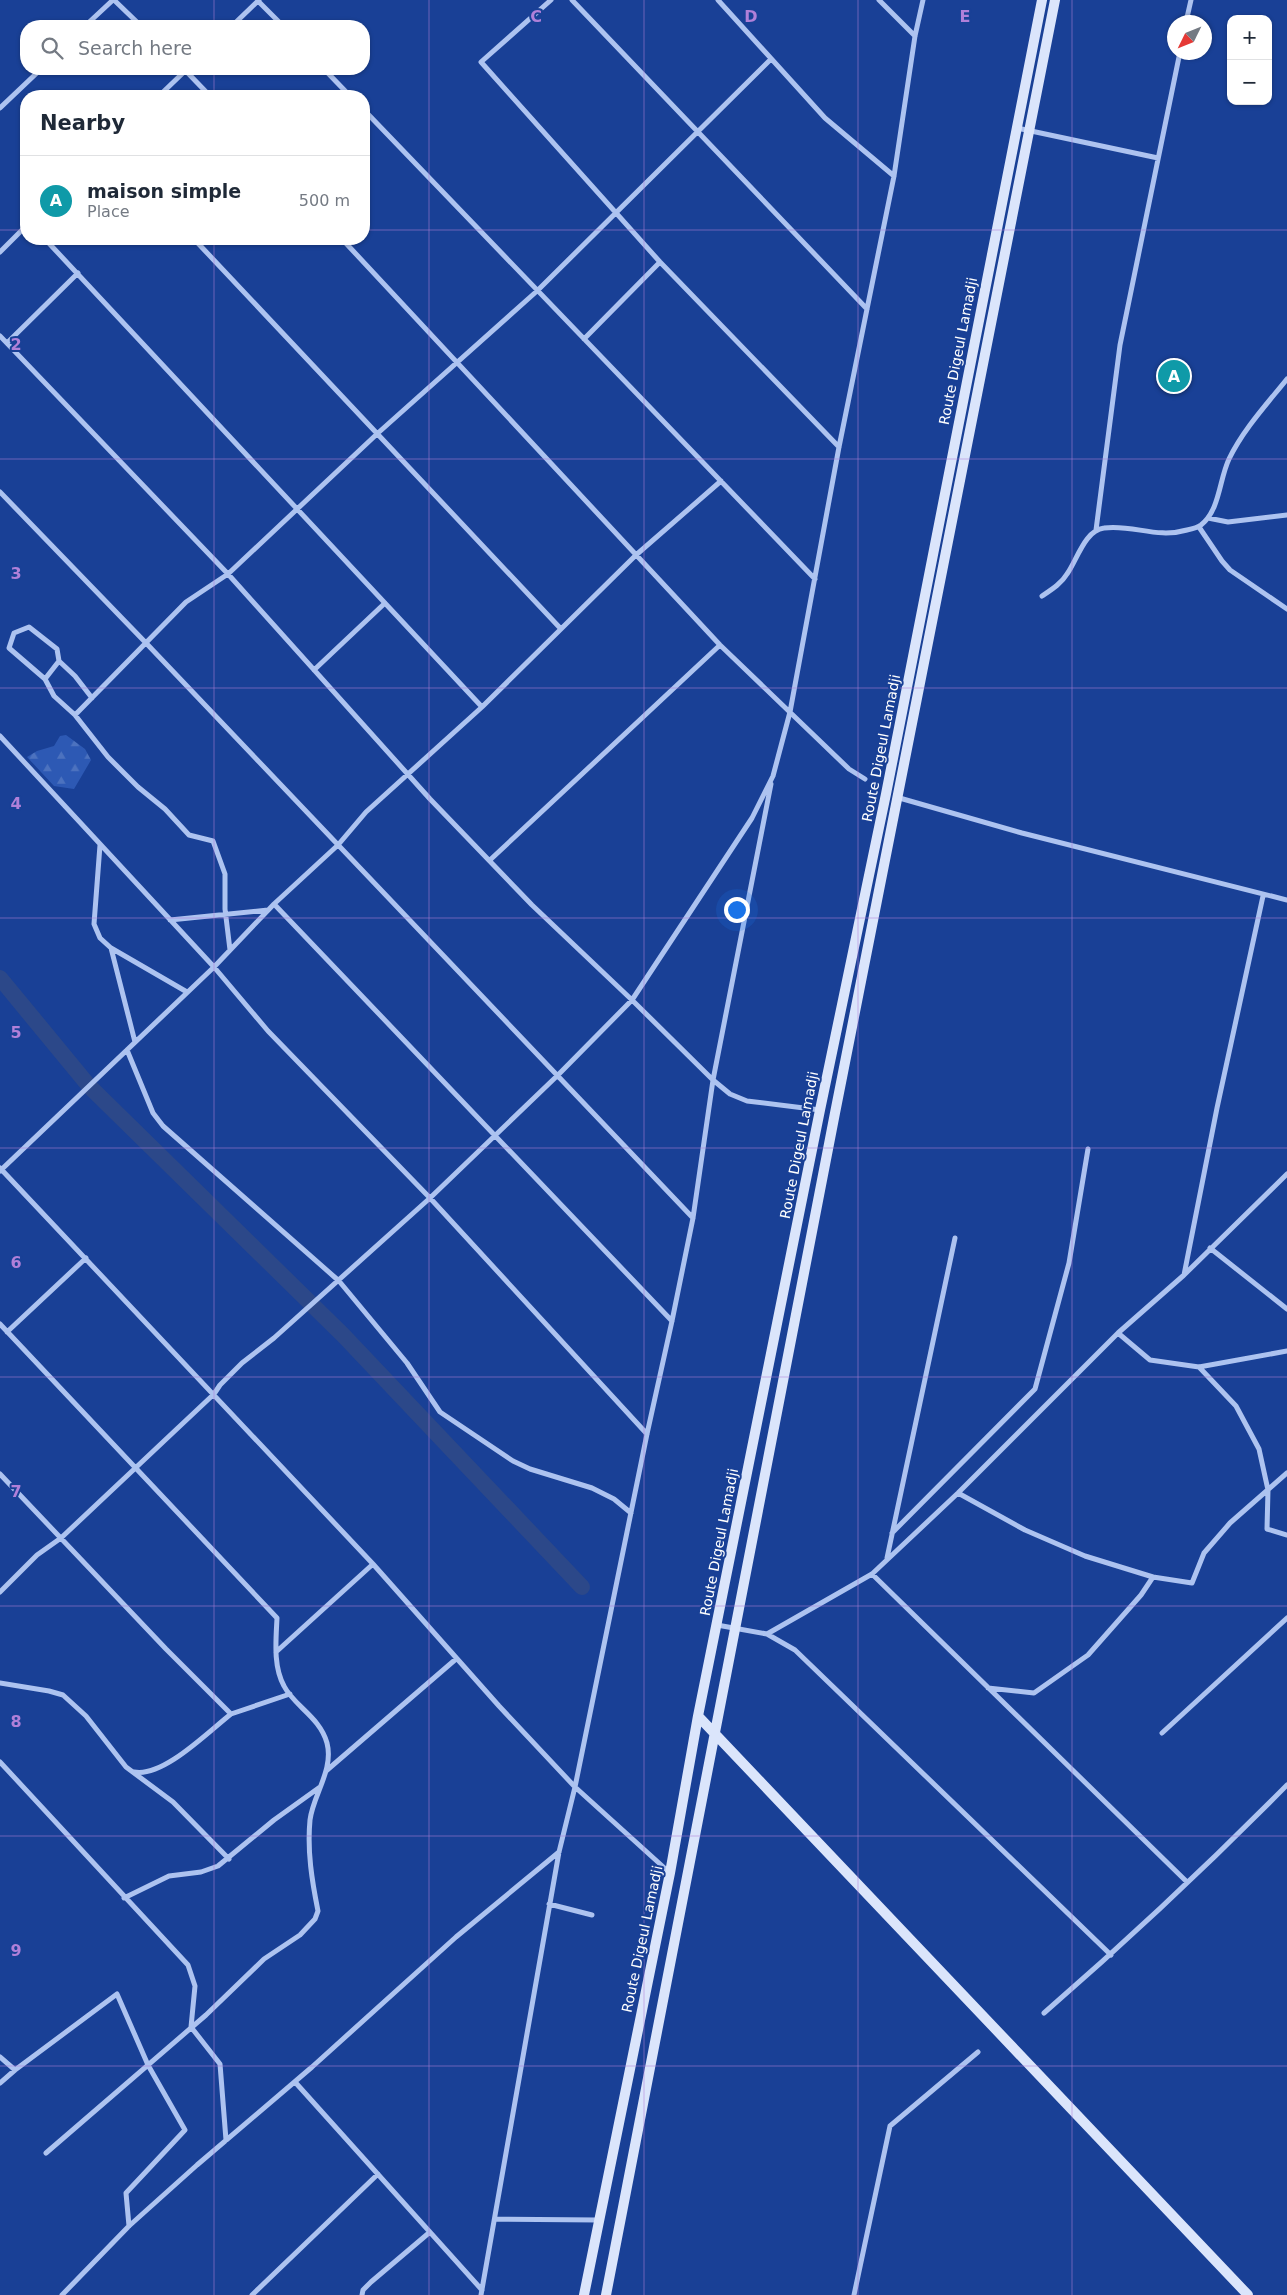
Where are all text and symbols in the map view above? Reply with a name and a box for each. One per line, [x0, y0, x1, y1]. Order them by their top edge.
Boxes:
text: C [530, 7, 542, 26]
text: D [744, 7, 758, 26]
text: E [960, 7, 970, 26]
north arrow [1167, 15, 1212, 60]
map controls [1227, 15, 1272, 105]
button: + [1227, 15, 1272, 60]
search box [20, 20, 370, 75]
icon: search [38, 34, 66, 62]
text: Search here [78, 37, 192, 59]
button: − [1227, 60, 1272, 105]
text: Nearby [40, 111, 125, 135]
text: maison simple [87, 180, 241, 202]
text: A [50, 191, 62, 210]
text: 500 m [299, 191, 350, 210]
text: Place [87, 202, 130, 221]
street label: Route Digeul Lamadji [936, 276, 980, 426]
text: 2 [10, 335, 22, 354]
pin: A [1158, 357, 1190, 395]
text: 3 [10, 564, 22, 583]
street label: Route Digeul Lamadji [859, 673, 903, 823]
text: 4 [10, 794, 22, 813]
your location [724, 897, 750, 923]
text: 5 [10, 1023, 22, 1042]
street label: Route Digeul Lamadji [777, 1070, 821, 1220]
text: 6 [10, 1253, 22, 1272]
street label: Route Digeul Lamadji [697, 1467, 741, 1617]
text: 7 [10, 1482, 22, 1501]
text: 8 [10, 1712, 22, 1731]
street label: Route Digeul Lamadji [619, 1864, 665, 2014]
text: 9 [10, 1941, 22, 1960]

